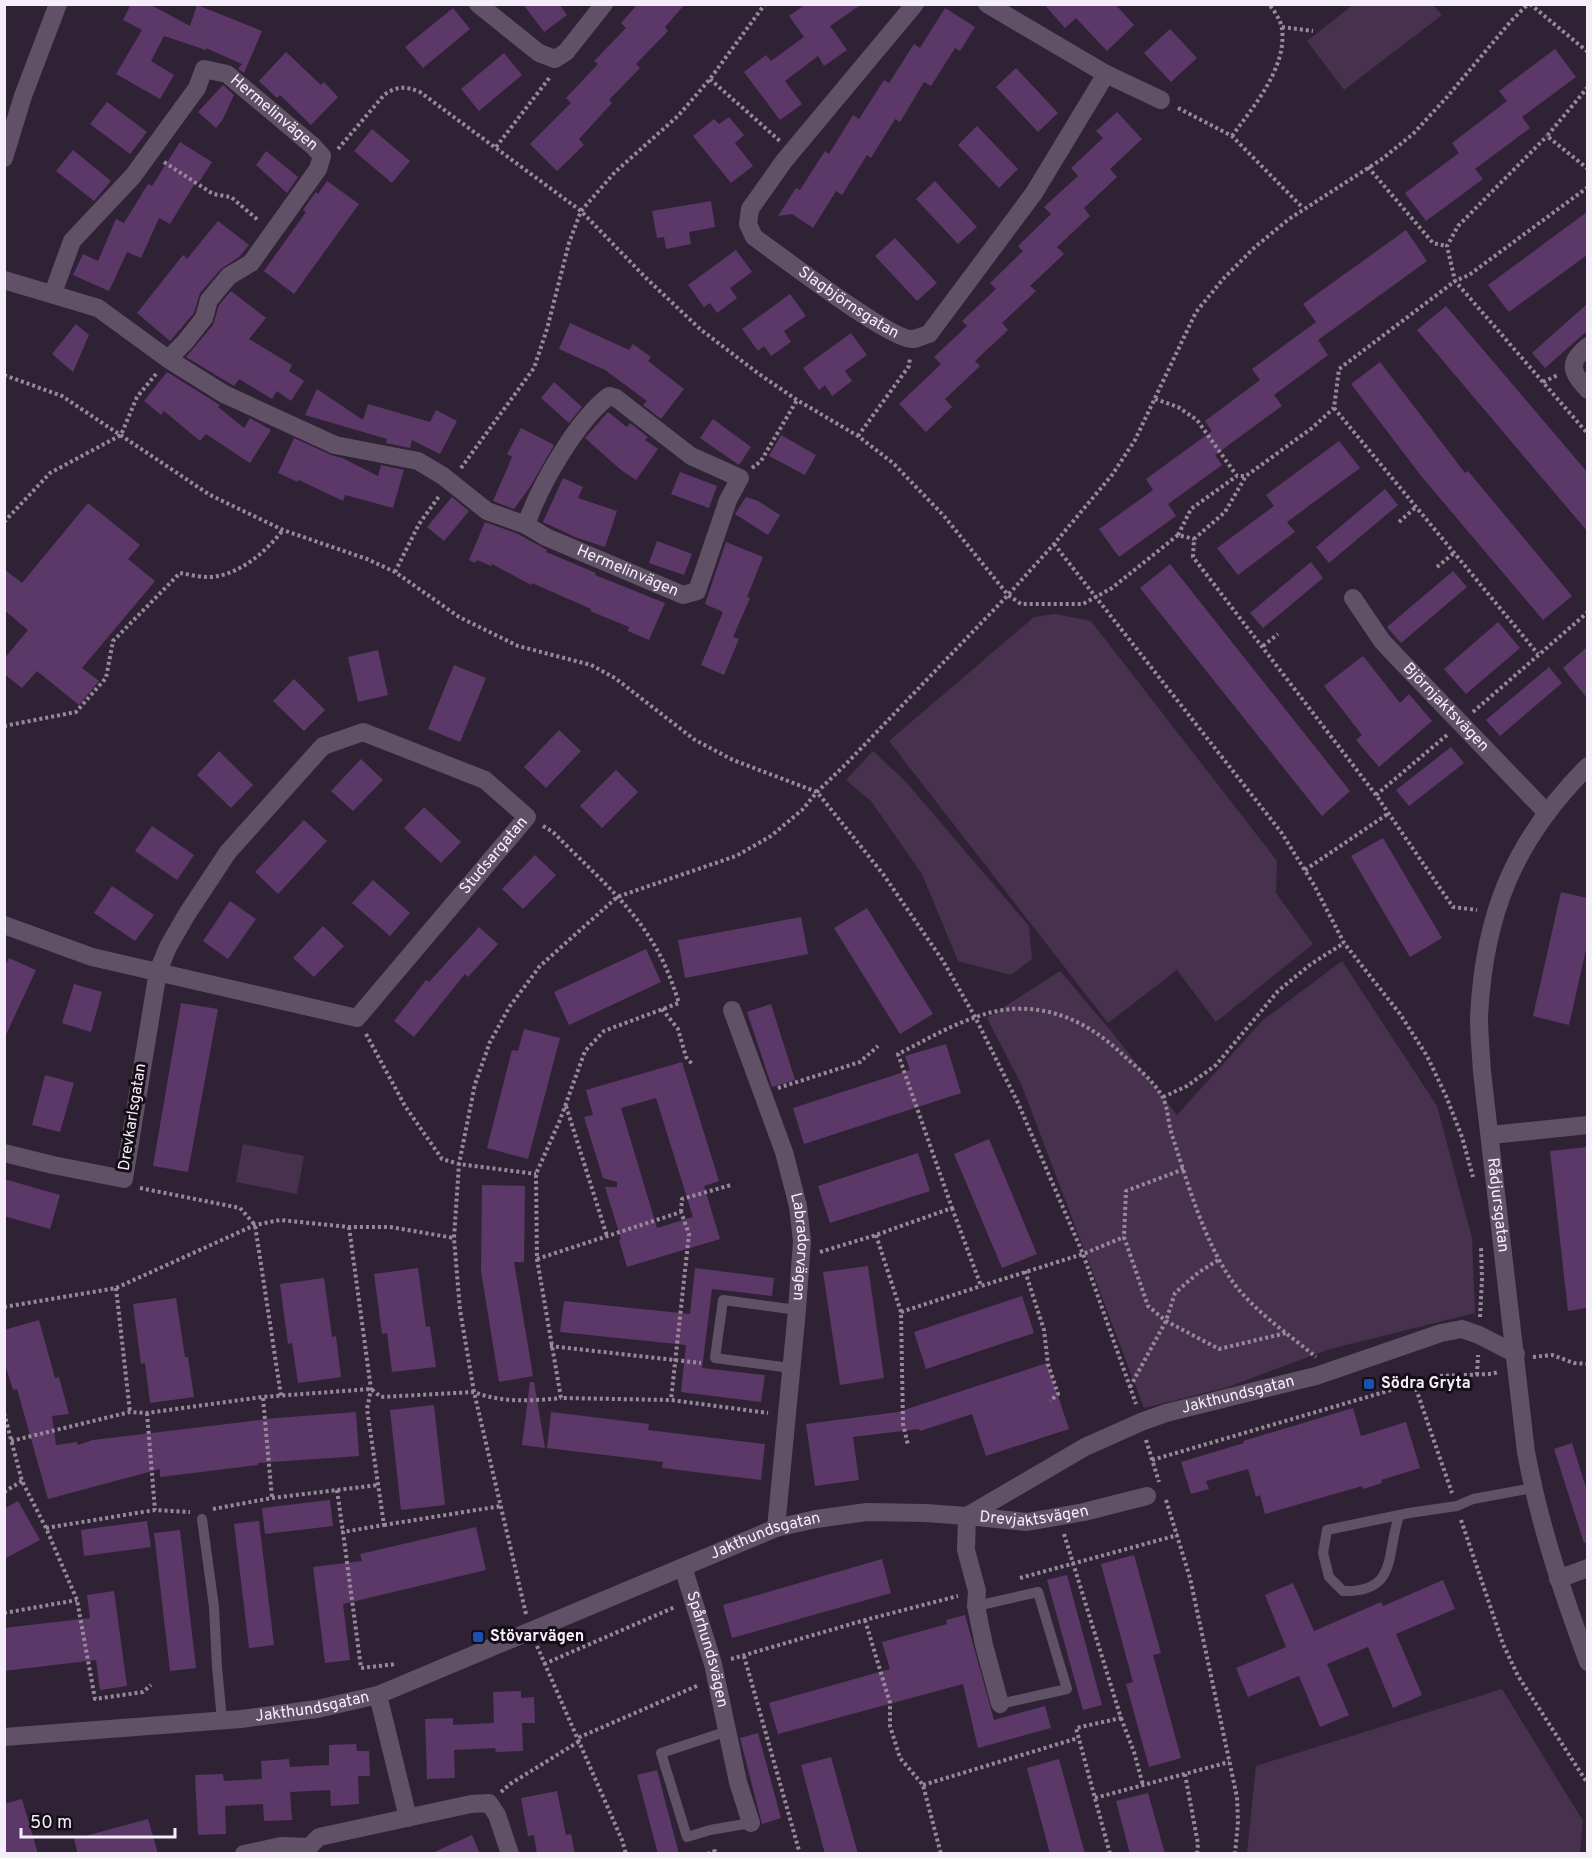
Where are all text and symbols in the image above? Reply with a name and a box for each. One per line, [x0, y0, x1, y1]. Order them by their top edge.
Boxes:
street label: Hermelinvägen [226, 70, 322, 156]
street label: Slagbjörnsgatan [794, 262, 902, 344]
street label: Hermelinvägen [573, 541, 681, 602]
street label: Björnjaktsvägen [1398, 659, 1493, 756]
street label: Studsargatan [456, 813, 533, 899]
street label: Drevkarlsgatan [115, 1062, 151, 1172]
street label: Rådjursgatan [1482, 1157, 1513, 1253]
street label: Labradorvägen [785, 1191, 812, 1301]
street label: Jakthundsgatan [1179, 1372, 1297, 1419]
place label: Södra Gryta [1381, 1374, 1471, 1394]
marker: Södra Gryta [1362, 1377, 1376, 1391]
street label: Drevjaktsvägen [978, 1501, 1091, 1532]
street label: Jakthundsgatan [707, 1508, 822, 1564]
street label: Spårhundsvägen [681, 1589, 732, 1710]
place label: Stövarvägen [490, 1627, 584, 1647]
marker: Stövarvägen [471, 1630, 485, 1644]
street label: Jakthundsgatan [254, 1687, 371, 1727]
scale bar [21, 1801, 176, 1839]
text: 50 m [30, 1812, 72, 1835]

